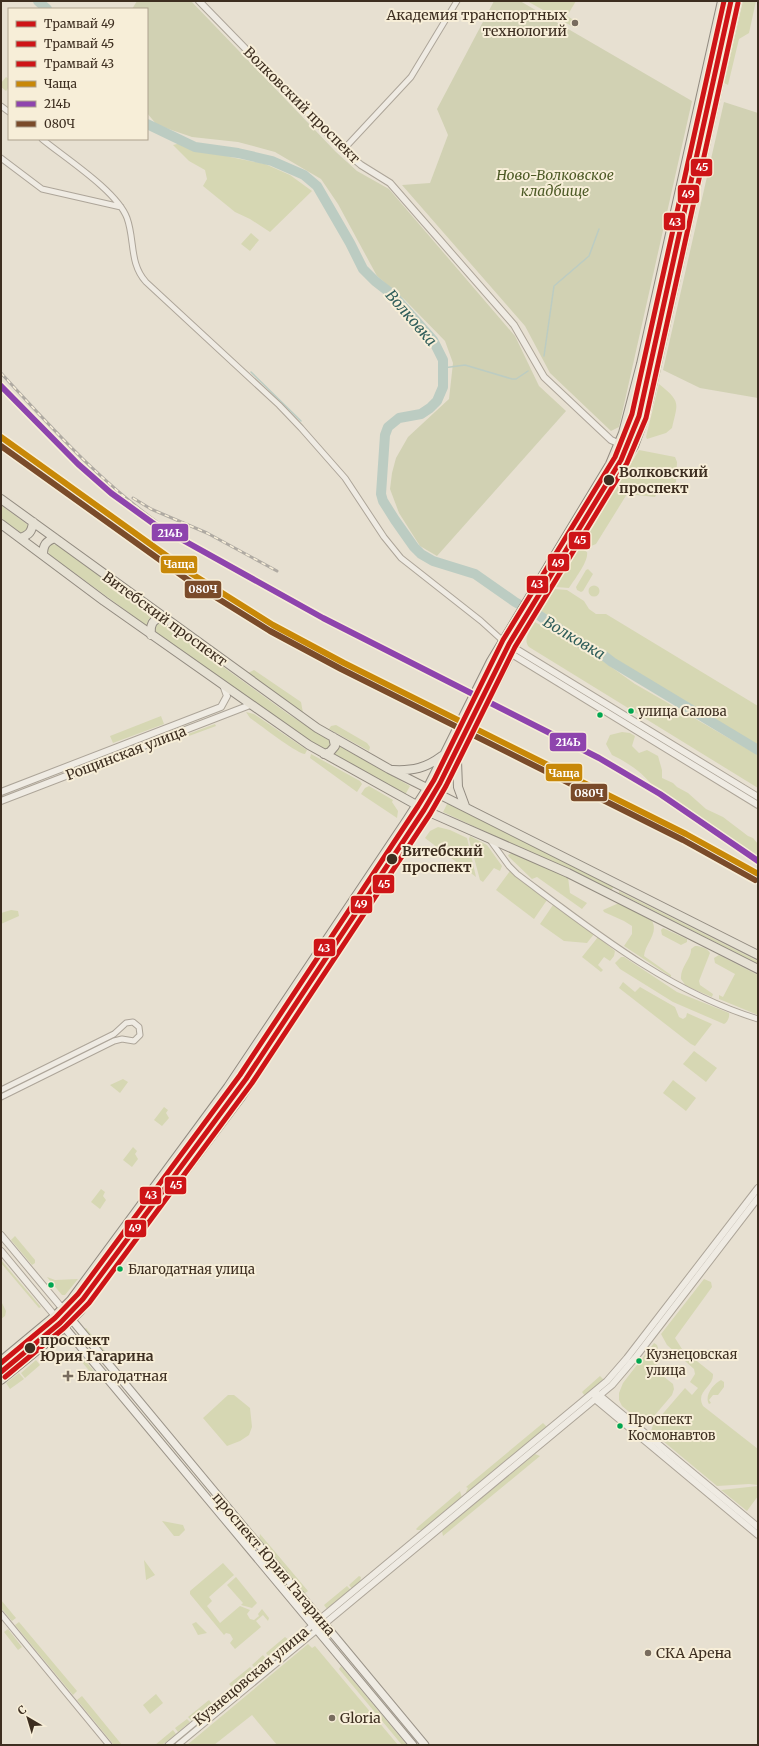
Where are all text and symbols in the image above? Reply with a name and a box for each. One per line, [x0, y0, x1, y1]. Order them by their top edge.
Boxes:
place label: Академия транспортных технологий [385, 6, 568, 40]
legend [8, 8, 148, 140]
text: Трамвай 49 [44, 16, 115, 31]
marker: Академия транспортных технологий [570, 18, 580, 28]
text: Трамвай 45 [44, 36, 114, 51]
street label: Волковский проспект [240, 43, 364, 167]
text: Трамвай 43 [44, 56, 114, 71]
text: Чаща [44, 76, 77, 91]
text: 214Ь [44, 96, 70, 111]
text: 080Ч [44, 116, 76, 131]
line badge: 45 [690, 158, 713, 177]
text: 45 [696, 160, 708, 174]
park label: Ново-Волковское кладбище [496, 166, 614, 200]
line badge: 49 [677, 184, 700, 204]
text: 49 [681, 187, 695, 201]
line badge: 43 [663, 212, 686, 231]
text: 43 [669, 215, 681, 229]
water label: Волковка [382, 286, 441, 350]
place label: Волковский проспект [619, 463, 708, 497]
marker: Волковский проспект [602, 473, 616, 487]
line badge: 214Ь [151, 523, 189, 542]
text: 214Ь [158, 526, 183, 540]
line badge: 45 [568, 531, 591, 550]
text: 45 [574, 533, 586, 547]
line badge: 49 [547, 553, 570, 572]
line badge: Чаща [160, 555, 198, 574]
text: 49 [551, 556, 565, 570]
text: Чаща [163, 557, 195, 571]
street label: Витебский проспект [99, 568, 231, 671]
line badge: 43 [526, 575, 549, 594]
text: 43 [531, 577, 543, 591]
line badge: 080Ч [184, 580, 222, 599]
text: 080Ч [188, 582, 218, 596]
water label: Волковка [540, 612, 609, 663]
place label: улица Салова [638, 703, 727, 720]
marker: улица Салова [626, 706, 636, 716]
unlabelled marker [595, 710, 605, 720]
street label: Рощинская улица [63, 722, 189, 784]
line badge: 214Ь [549, 732, 587, 752]
text: 214Ь [556, 735, 581, 749]
line badge: Чаща [545, 763, 583, 782]
text: Чаща [548, 766, 580, 780]
line badge: 080Ч [570, 783, 608, 802]
text: 080Ч [574, 786, 604, 800]
place label: Витебский проспект [402, 842, 483, 876]
marker: Витебский проспект [385, 852, 399, 866]
line badge: 45 [372, 874, 395, 894]
text: 45 [378, 877, 390, 891]
line badge: 49 [350, 895, 373, 914]
text: 49 [354, 897, 368, 911]
line badge: 43 [313, 938, 336, 957]
text: 43 [318, 941, 330, 955]
line badge: 45 [164, 1176, 187, 1195]
text: 45 [170, 1178, 182, 1192]
line badge: 43 [139, 1186, 162, 1205]
text: 43 [145, 1188, 157, 1202]
line badge: 49 [124, 1219, 147, 1238]
text: 49 [128, 1221, 142, 1235]
place label: Благодатная улица [128, 1261, 255, 1278]
marker: Благодатная улица [115, 1264, 125, 1274]
unlabelled marker [46, 1280, 56, 1290]
place label: проспект Юрия Гагарина [40, 1331, 154, 1365]
marker: проспект Юрия Гагарина [23, 1341, 37, 1355]
place label: Кузнецовская улица [646, 1346, 738, 1379]
marker: Кузнецовская улица [634, 1356, 644, 1366]
place label: Благодатная [77, 1367, 168, 1385]
marker: Благодатная [62, 1370, 74, 1382]
place label: Проспект Космонавтов [628, 1411, 716, 1444]
marker: Проспект Космонавтов [615, 1421, 625, 1431]
street label: проспект Юрия Гагарина [209, 1489, 340, 1640]
street label: Кузнецовская улица [190, 1622, 313, 1729]
place label: СКА Арена [656, 1644, 732, 1662]
marker: СКА Арена [643, 1648, 653, 1658]
north arrow [8, 1698, 48, 1738]
text: С [15, 1702, 29, 1718]
place label: Gloria [340, 1709, 381, 1727]
marker: Gloria [327, 1713, 337, 1723]

